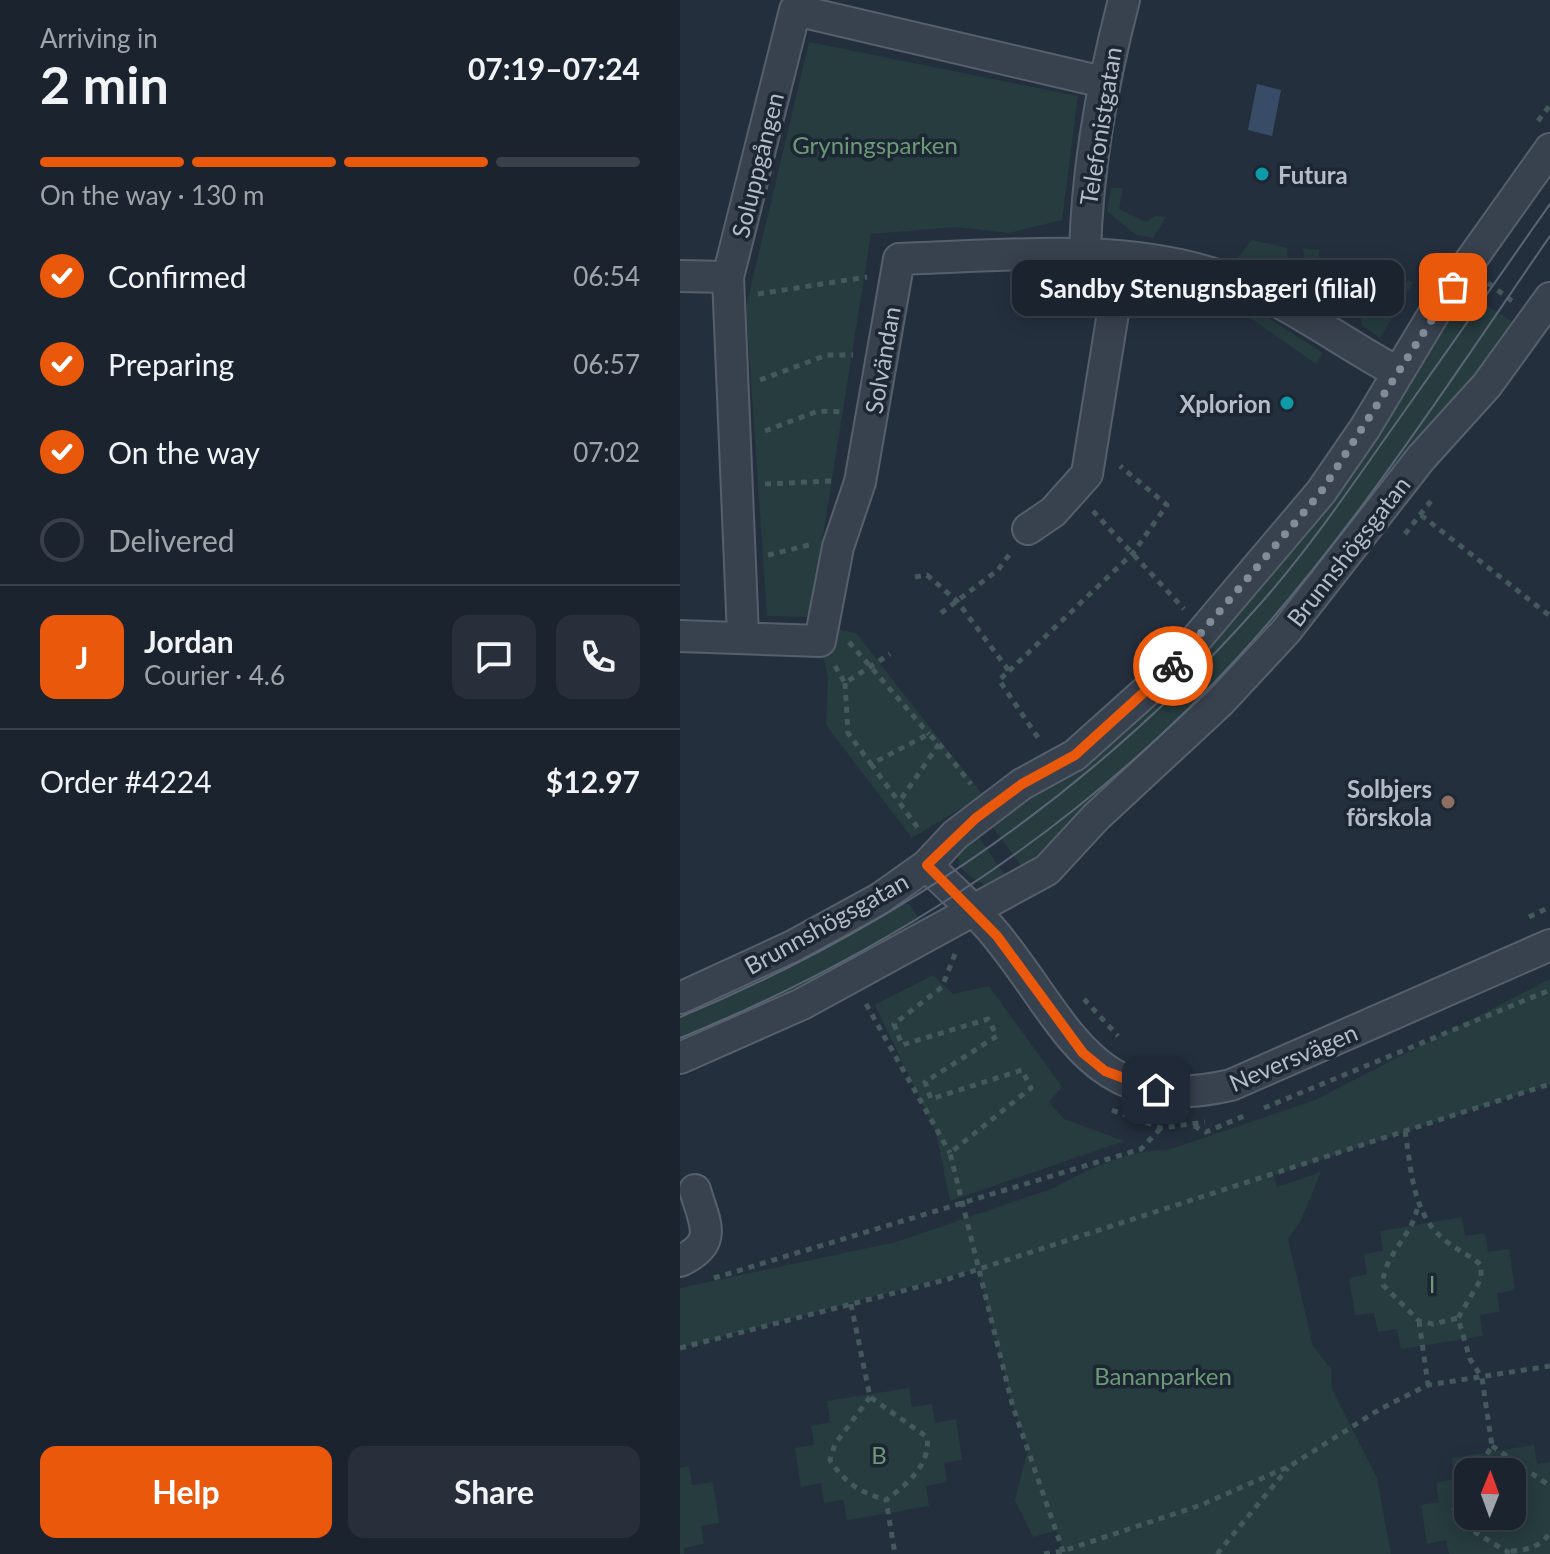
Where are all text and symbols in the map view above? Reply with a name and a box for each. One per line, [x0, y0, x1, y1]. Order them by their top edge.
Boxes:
text: Arriving in [40, 22, 158, 54]
street label: Telefonistgatan [1073, 45, 1127, 207]
text: 07:19–07:24 [468, 50, 640, 86]
text: 2 min [40, 53, 169, 115]
street label: Soluppgången [725, 89, 789, 241]
park label: Gryningsparken [792, 130, 958, 159]
place label: Futura [1278, 160, 1348, 189]
marker: Futura [1253, 165, 1271, 183]
text: On the way · 130 m [40, 179, 264, 211]
pin [1419, 253, 1487, 321]
icon: check [40, 254, 84, 298]
text: Confirmed [108, 258, 247, 294]
callout: Sandby Stenugnsbageri (filial) [1013, 259, 1405, 315]
text: 06:54 [573, 260, 640, 292]
icon: bag [1431, 265, 1475, 309]
text: Sandby Stenugnsbageri (filial) [1040, 272, 1376, 304]
street label: Solvändan [858, 304, 906, 416]
icon: check [40, 342, 84, 386]
text: Preparing [108, 346, 234, 382]
text: 06:57 [573, 348, 640, 380]
place label: Xplorion [1179, 389, 1271, 418]
marker: Xplorion [1278, 394, 1296, 412]
icon: check [40, 430, 84, 474]
text: On the way [108, 434, 260, 470]
text: 07:02 [573, 436, 640, 468]
street label: Brunnshögsgatan [1280, 470, 1416, 632]
text: Delivered [108, 522, 235, 558]
button: chat [452, 615, 536, 699]
button: phone [556, 615, 640, 699]
text: Jordan [144, 623, 234, 659]
courier [1133, 626, 1213, 706]
text: J [76, 639, 88, 675]
icon: bike [1151, 644, 1195, 688]
text: Courier · 4.6 [144, 659, 285, 691]
text: Order #4224 [40, 763, 212, 799]
text: $12.97 [546, 763, 640, 799]
place label: Solbjers förskola [1346, 774, 1432, 831]
marker: Solbjers förskola [1439, 793, 1457, 811]
street label: Brunnshögsgatan [739, 866, 913, 980]
street label: Neversvägen [1225, 1017, 1361, 1097]
pin [1122, 1056, 1190, 1124]
icon: home [1134, 1068, 1178, 1112]
park label: I [1429, 1269, 1435, 1298]
park label: Bananparken [1094, 1361, 1232, 1390]
park label: B [871, 1440, 887, 1469]
button: Help [40, 1446, 332, 1538]
button: Share [348, 1446, 640, 1538]
north arrow [1454, 1458, 1526, 1530]
map controls [1454, 1458, 1526, 1530]

